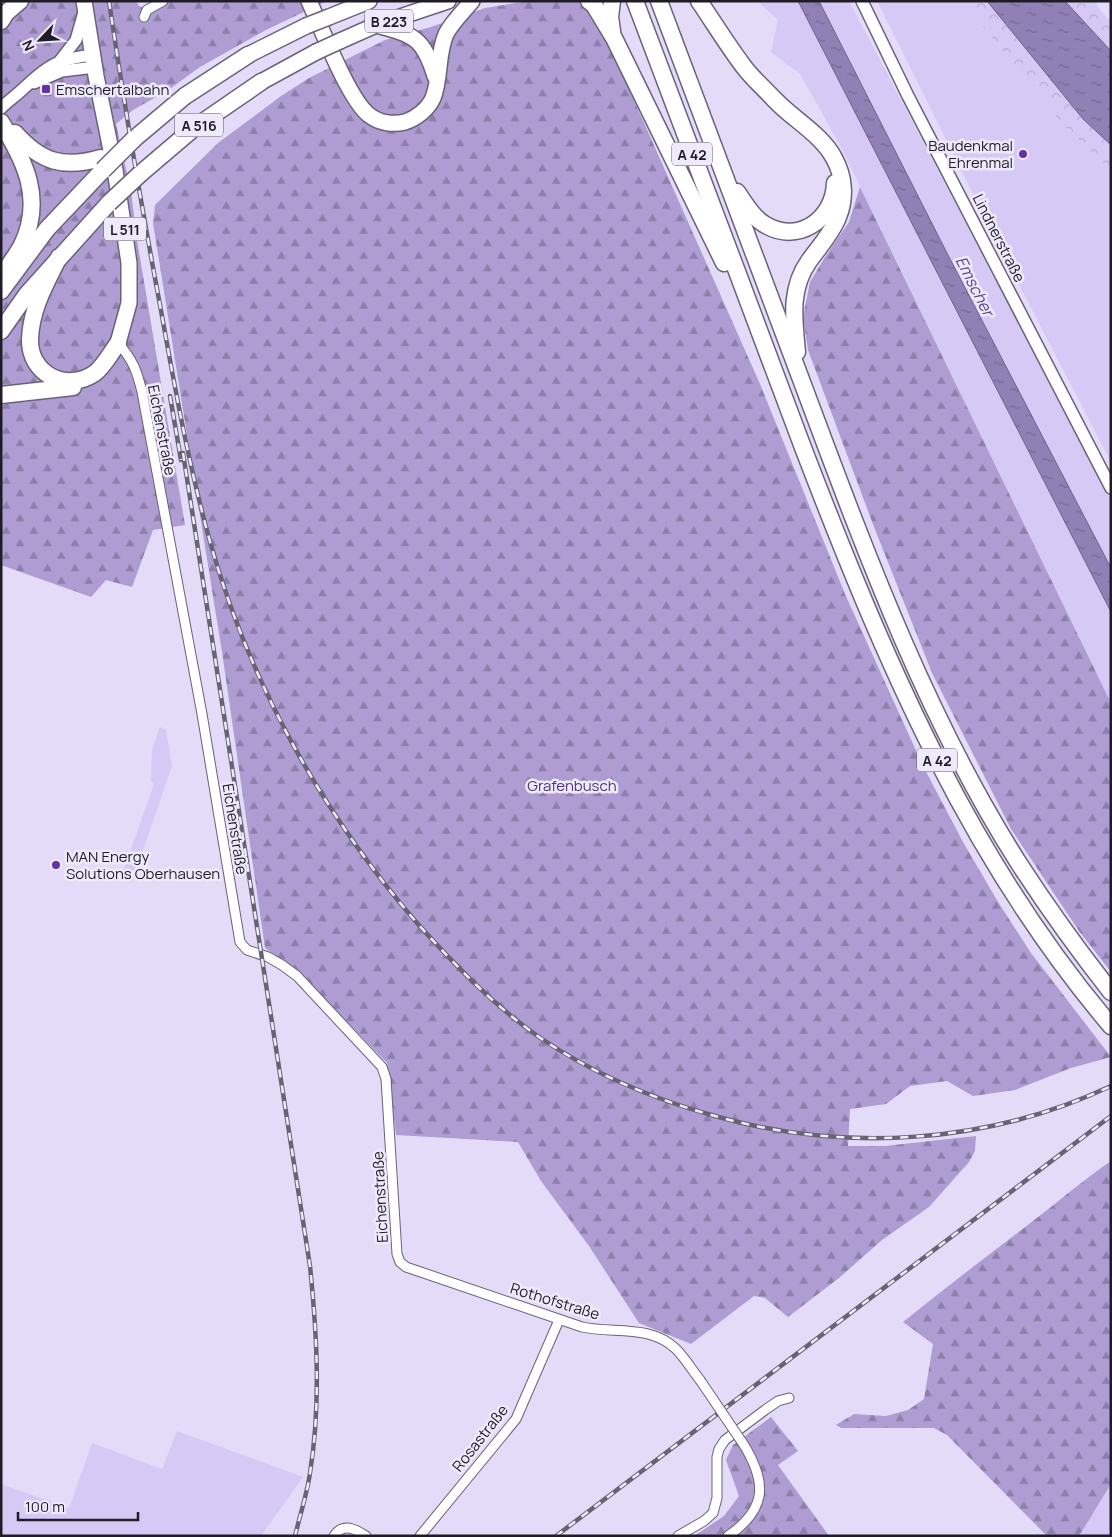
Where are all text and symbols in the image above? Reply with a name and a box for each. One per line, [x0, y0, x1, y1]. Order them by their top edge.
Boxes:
road number: B 223 [365, 10, 413, 32]
north arrow [15, 15, 65, 65]
text: N [17, 37, 39, 54]
place label: Emschertalbahn [56, 79, 169, 100]
marker: Emschertalbahn [40, 83, 52, 95]
road number: A 516 [175, 114, 223, 136]
place label: Baudenkmal Ehrenmal [928, 135, 1013, 173]
road number: A 42 [672, 142, 712, 166]
marker: Baudenkmal Ehrenmal [1017, 148, 1029, 160]
street label: Lindnerstraße [968, 190, 1030, 286]
road number: L 511 [104, 218, 146, 240]
water label: Emscher [951, 252, 1000, 322]
street label: Eichenstraße [143, 383, 181, 477]
road number: A 42 [917, 748, 957, 772]
park label: Grafenbusch [527, 775, 617, 796]
street label: Eichenstraße [217, 782, 253, 876]
place label: MAN Energy Solutions Oberhausen [66, 846, 220, 884]
marker: MAN Energy Solutions Oberhausen [50, 859, 62, 871]
street label: Eichenstraße [367, 1150, 393, 1243]
street label: Rothofstraße [508, 1277, 603, 1325]
street label: Rosastraße [447, 1400, 513, 1476]
scale bar [18, 1490, 138, 1522]
text: 100 m [25, 1496, 65, 1517]

